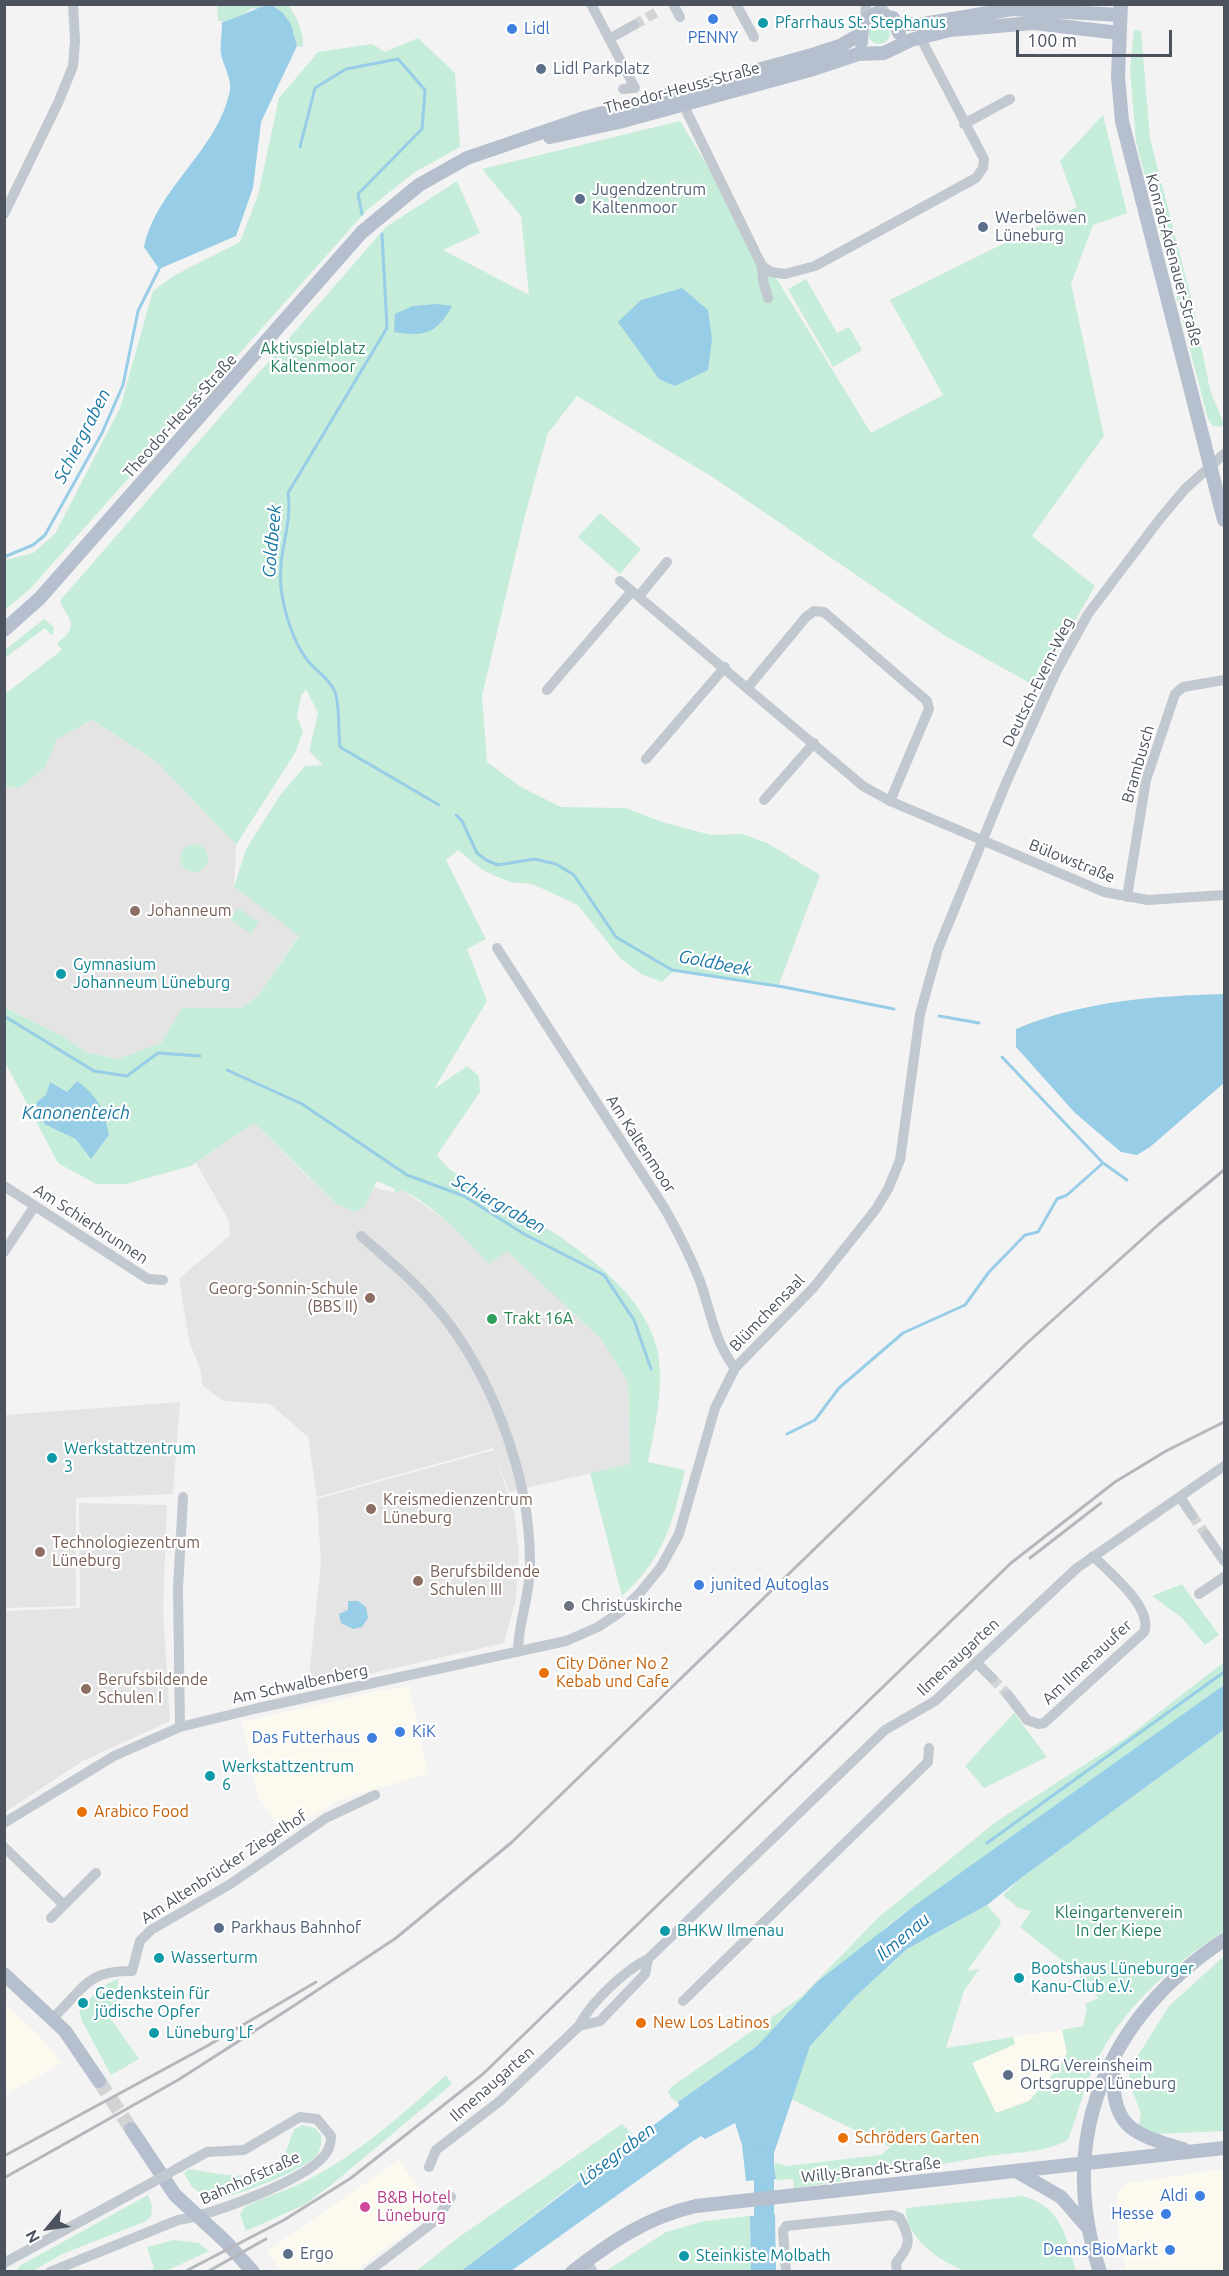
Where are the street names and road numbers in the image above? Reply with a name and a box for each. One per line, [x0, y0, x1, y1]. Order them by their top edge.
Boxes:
street label: Theodor-Heuss-Straße [602, 58, 762, 118]
street label: Konrad-Adenauer-Straße [1142, 172, 1206, 348]
street label: Theodor-Heuss-Straße [119, 350, 241, 482]
street label: Deutsch-Evern-Weg [998, 614, 1078, 750]
street label: Brambusch [1118, 723, 1158, 805]
street label: Bülowstraße [1026, 835, 1118, 887]
street label: Am Kaltenmoor [602, 1091, 680, 1197]
street label: Am Schierbrunnen [30, 1180, 152, 1268]
street label: Blümchensaal [726, 1271, 808, 1355]
street label: Ilmenaugarten [913, 1614, 1003, 1700]
street label: Am Ilmenauufer [1038, 1616, 1136, 1708]
street label: Am Schwalbenberg [230, 1660, 370, 1708]
street label: Am Altenbrücker Ziegelhof [138, 1806, 310, 1928]
street label: Ilmenaugarten [446, 2042, 538, 2126]
street label: Bahnhofstraße [197, 2147, 303, 2209]
street label: Willy-Brandt-Straße [800, 2153, 942, 2187]

